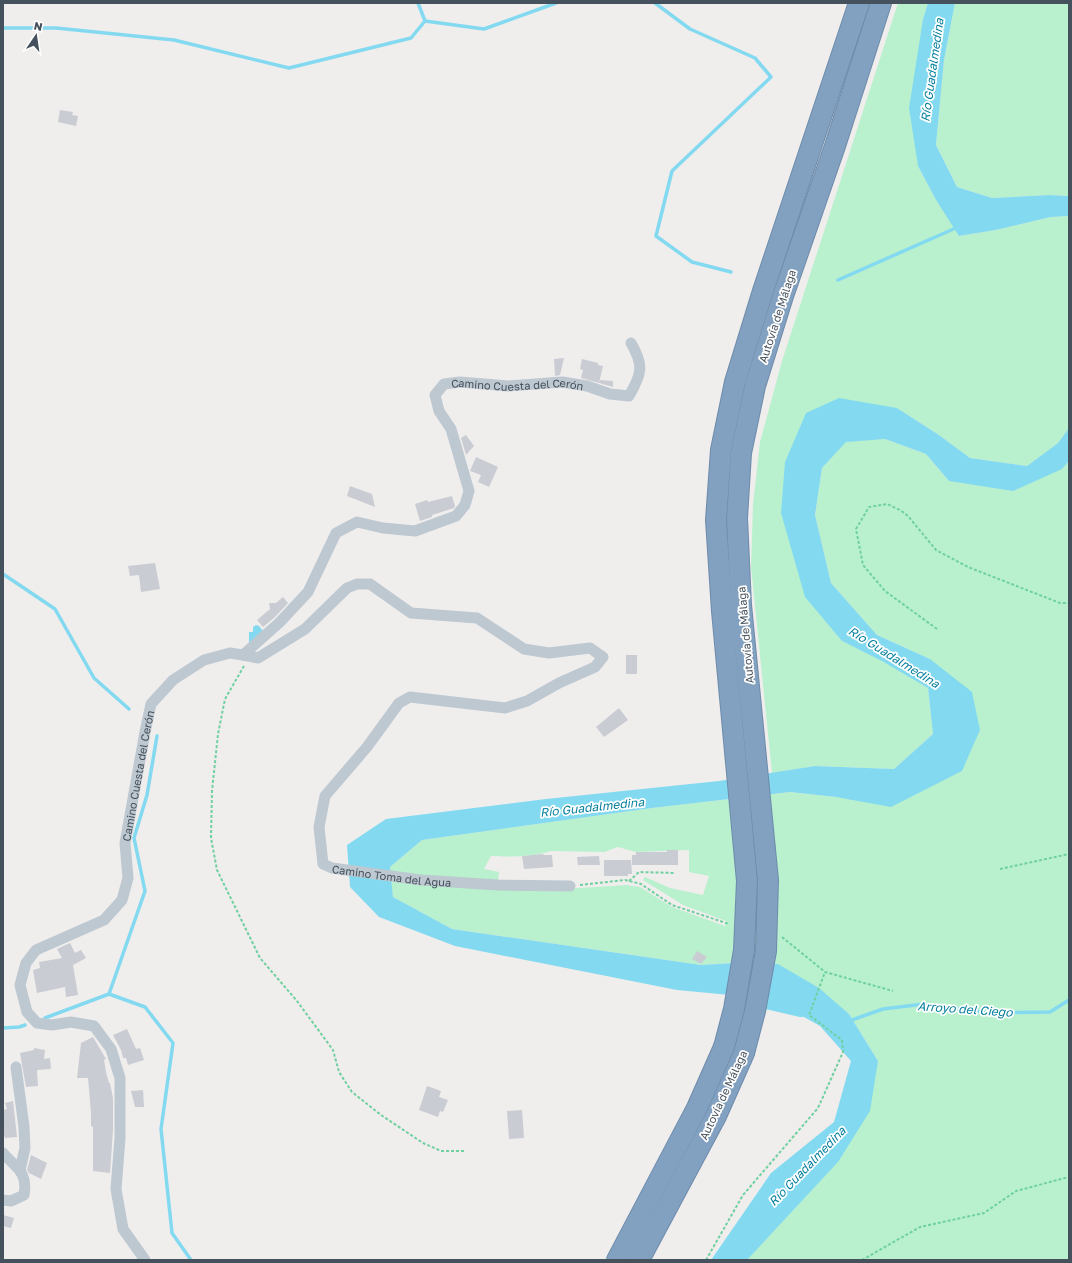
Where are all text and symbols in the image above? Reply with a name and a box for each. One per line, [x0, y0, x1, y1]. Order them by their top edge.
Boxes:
north arrow [16, 16, 56, 56]
water label: Río Guadalmedina [917, 16, 947, 123]
text: N [33, 18, 44, 33]
street label: Autovía de Málaga [756, 268, 798, 364]
street label: Camino Cuesta del Cerón [450, 375, 585, 393]
street label: Autovía de Málaga [734, 586, 756, 684]
water label: Río Guadalmedina [846, 623, 943, 692]
street label: Camino Cuesta del Cerón [119, 709, 156, 842]
water label: Río Guadalmedina [539, 794, 646, 820]
street label: Camino Toma del Agua [331, 862, 452, 888]
water label: Arroyo del Ciego [917, 998, 1014, 1020]
street label: Autovía de Málaga [697, 1048, 749, 1142]
water label: Río Guadalmedina [765, 1122, 850, 1209]

